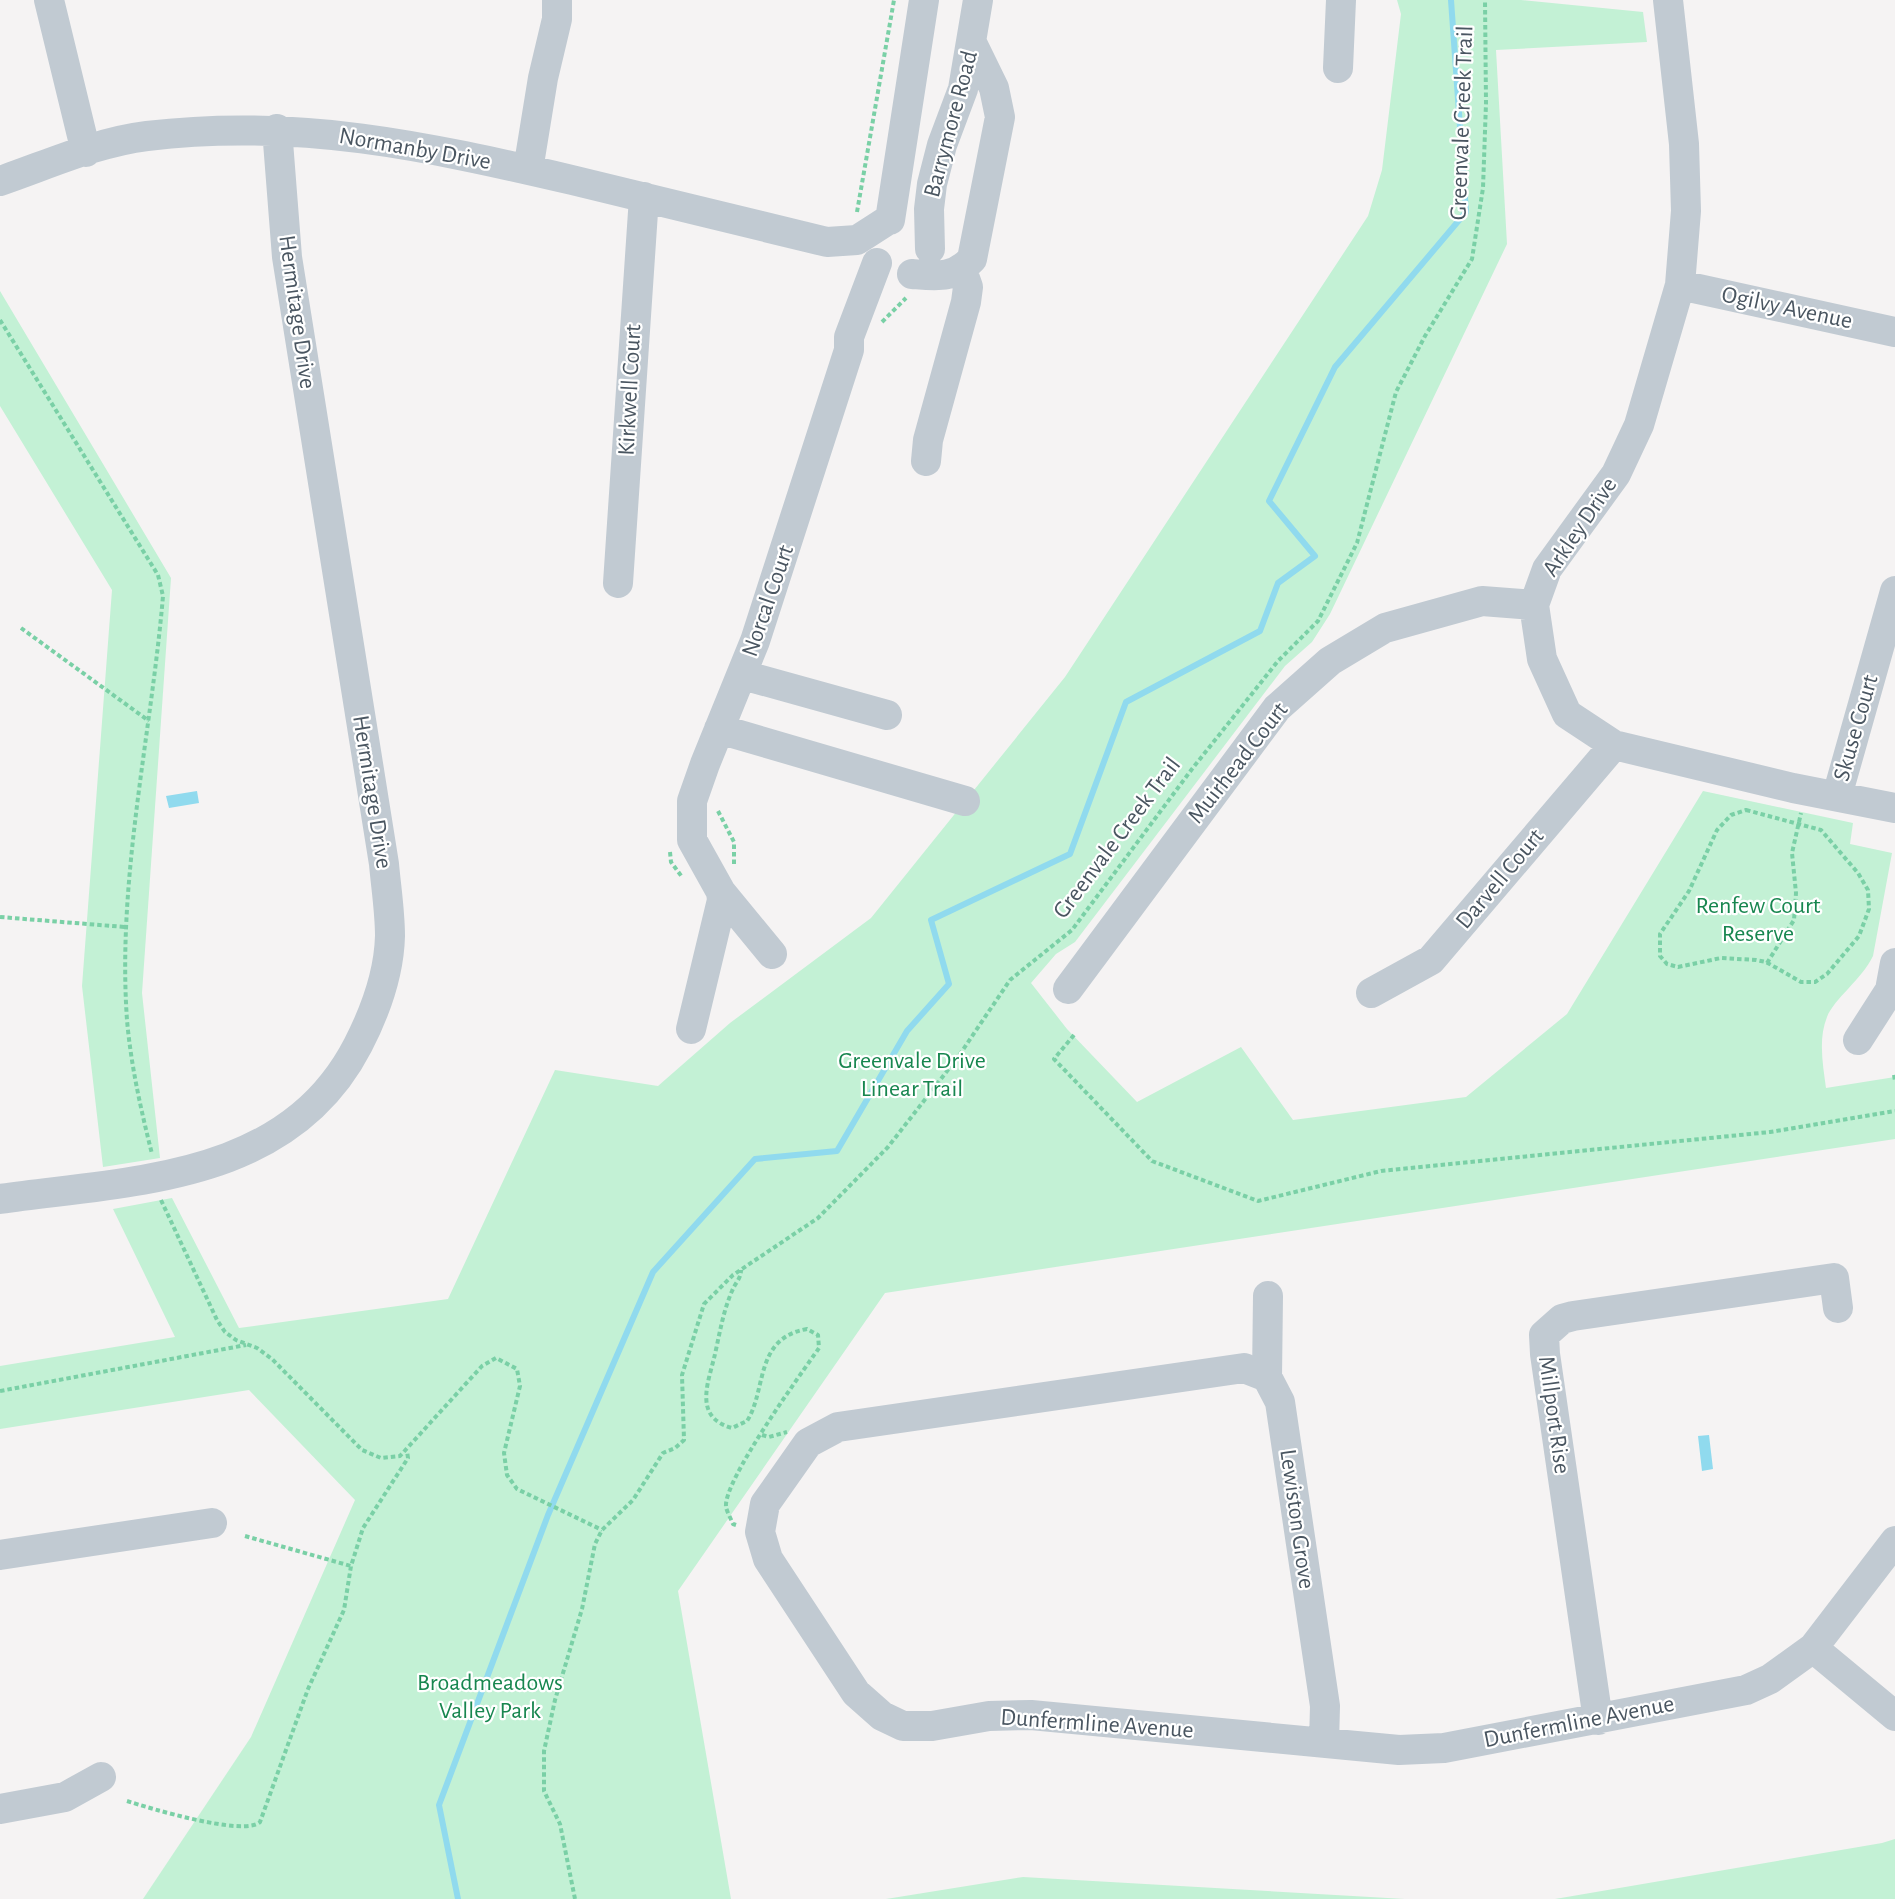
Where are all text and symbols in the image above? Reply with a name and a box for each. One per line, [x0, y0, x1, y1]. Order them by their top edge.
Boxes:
street label: Greenvale Creek Trail [1447, 25, 1477, 221]
street label: Barrymore Road [920, 48, 982, 200]
street label: Normanby Drive [337, 124, 493, 174]
street label: Hermitage Drive [274, 234, 320, 390]
street label: Ogilvy Avenue [1719, 282, 1855, 334]
street label: Kirkwell Court [615, 323, 645, 456]
street label: Arkley Drive [1538, 473, 1622, 581]
street label: Norcal Court [738, 542, 798, 660]
street label: Skuse Court [1829, 672, 1883, 784]
street label: Muirhead Court [1183, 698, 1293, 828]
street label: Hermitage Drive [348, 714, 396, 870]
street label: Greenvale Creek Trail [1049, 753, 1185, 923]
street label: Darvell Court [1452, 824, 1549, 934]
park label: Renfew Court Reserve [1696, 894, 1821, 946]
park label: Greenvale Drive Linear Trail [838, 1049, 986, 1101]
street label: Millport Rise [1534, 1355, 1574, 1475]
street label: Lewiston Grove [1275, 1448, 1319, 1590]
park label: Broadmeadows Valley Park [417, 1671, 563, 1723]
street label: Dunfermline Avenue [1482, 1692, 1676, 1752]
street label: Dunfermline Avenue [1000, 1705, 1194, 1743]

